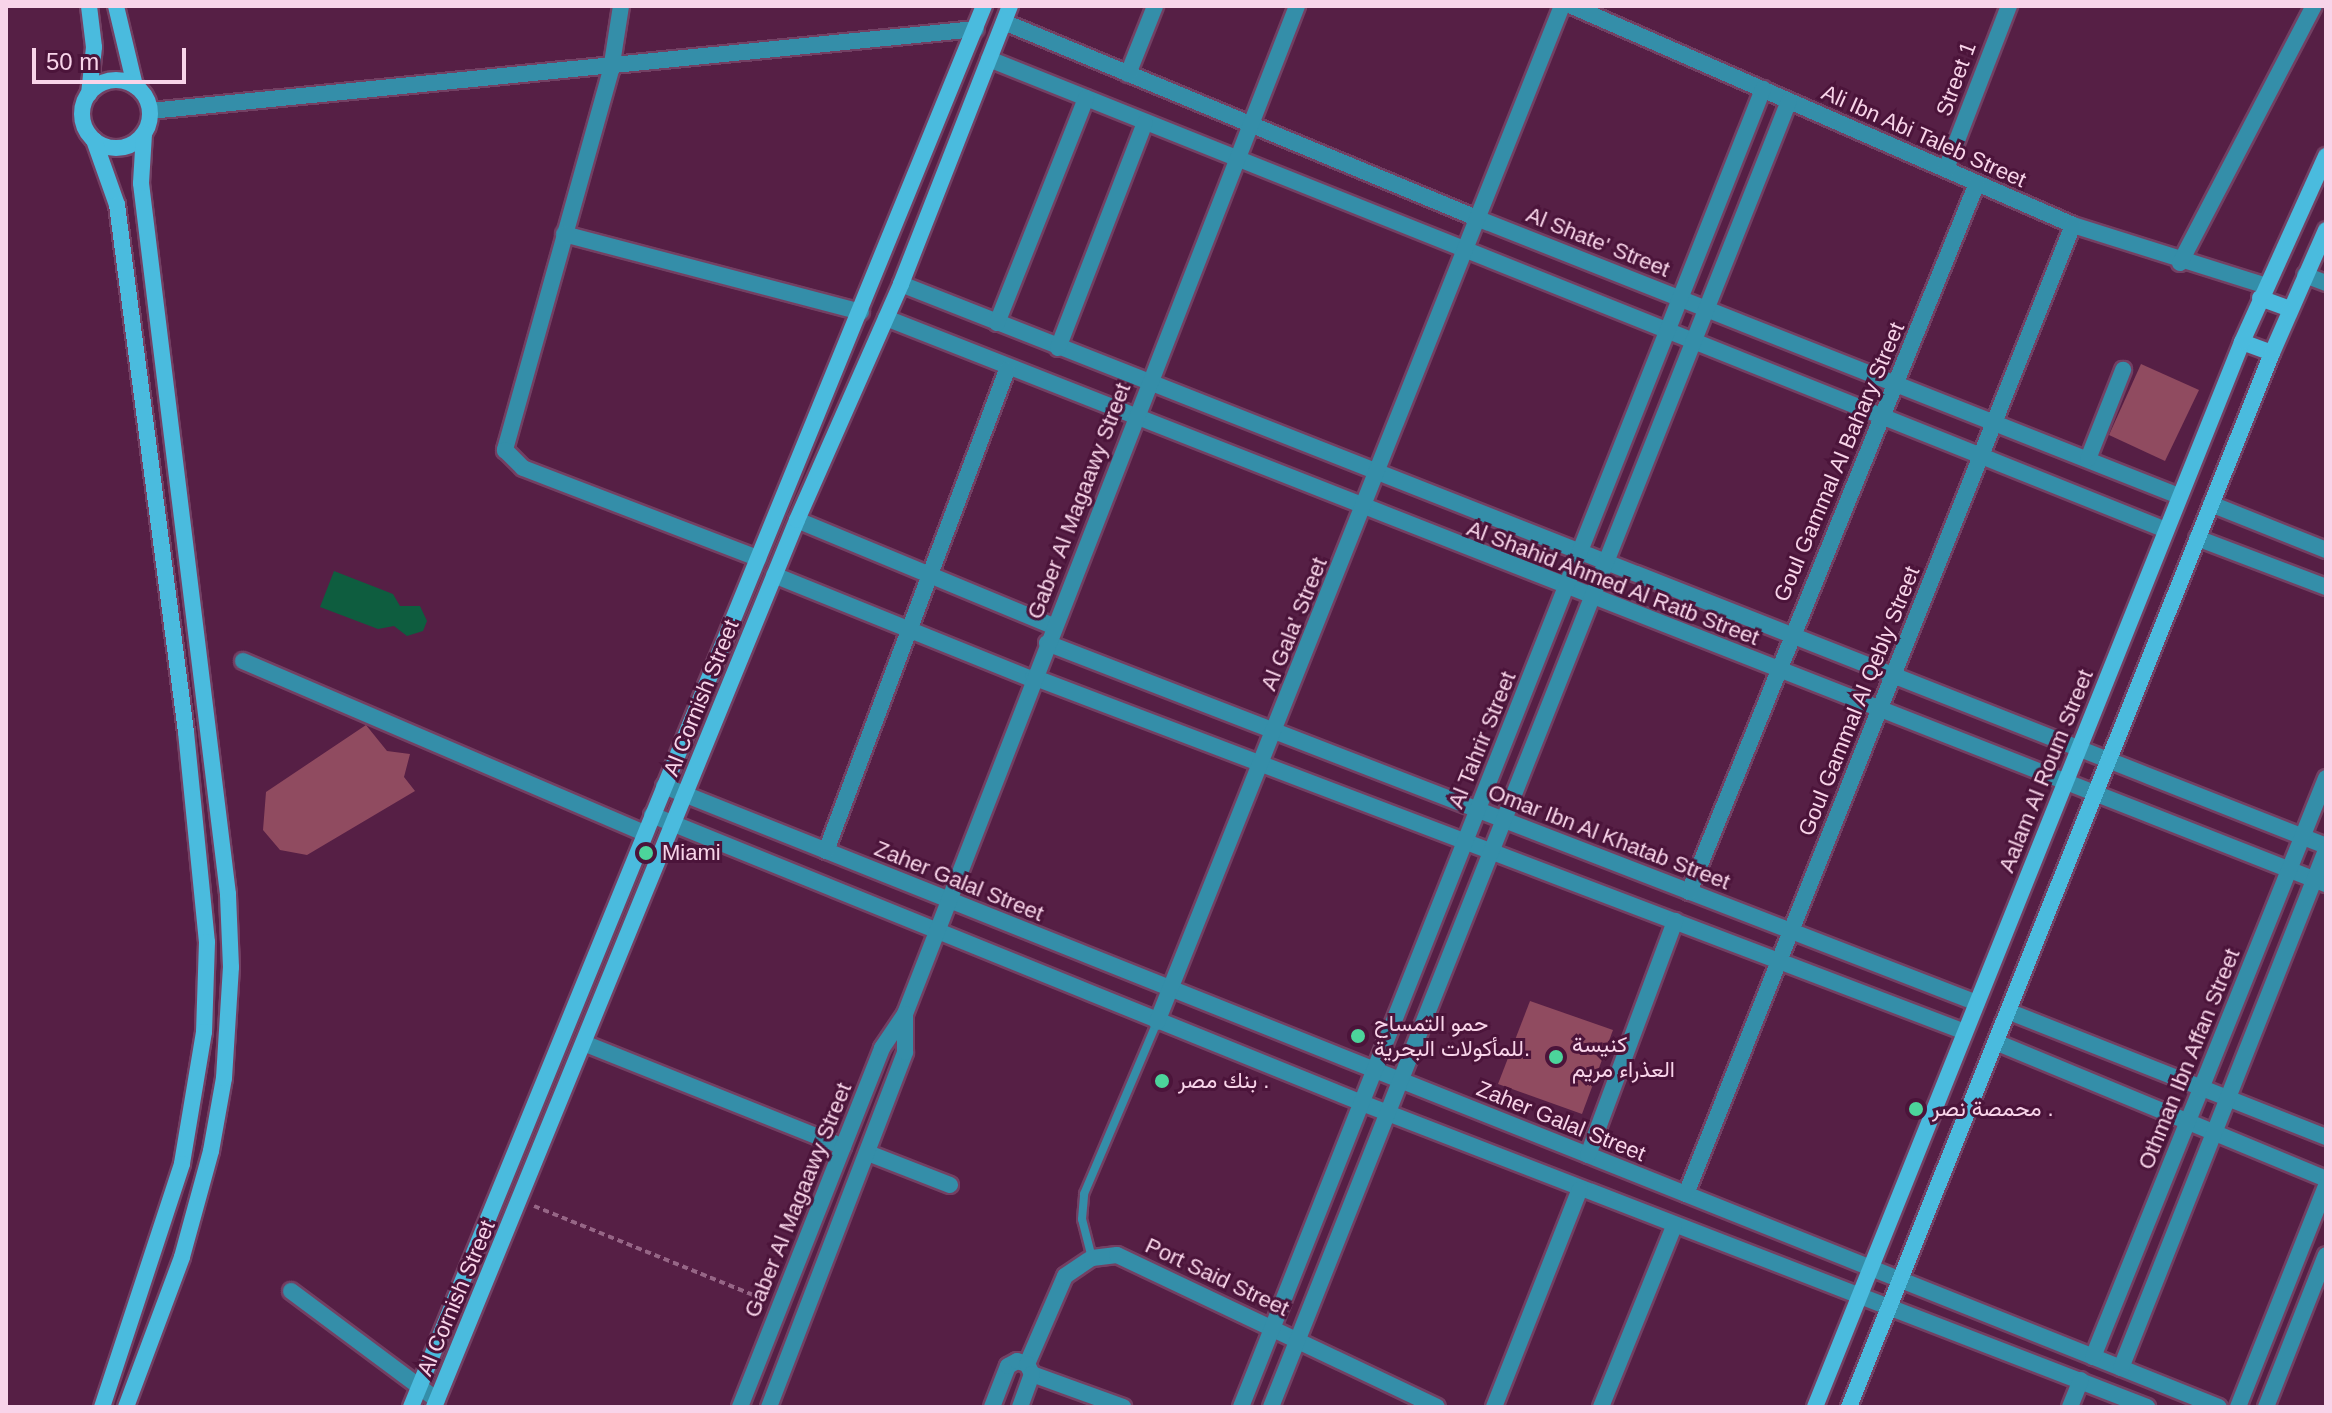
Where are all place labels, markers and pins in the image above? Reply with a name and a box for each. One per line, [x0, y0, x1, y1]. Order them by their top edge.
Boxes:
place label: Miami [662, 840, 721, 866]
marker: Miami [637, 844, 655, 862]
place label: حمو التمساح للمأكولات البحرية. [1374, 1010, 1530, 1062]
marker: حمو التمساح للمأكولات البحرية. [1349, 1027, 1367, 1045]
place label: كنيسة العذراء مريم [1572, 1031, 1675, 1082]
marker: كنيسة العذراء مريم [1547, 1048, 1565, 1066]
place label: بنك مصر . [1178, 1068, 1269, 1094]
marker: بنك مصر . [1153, 1072, 1171, 1090]
place label: محمصة نصر . [1932, 1096, 2054, 1122]
marker: محمصة نصر . [1907, 1100, 1925, 1118]

